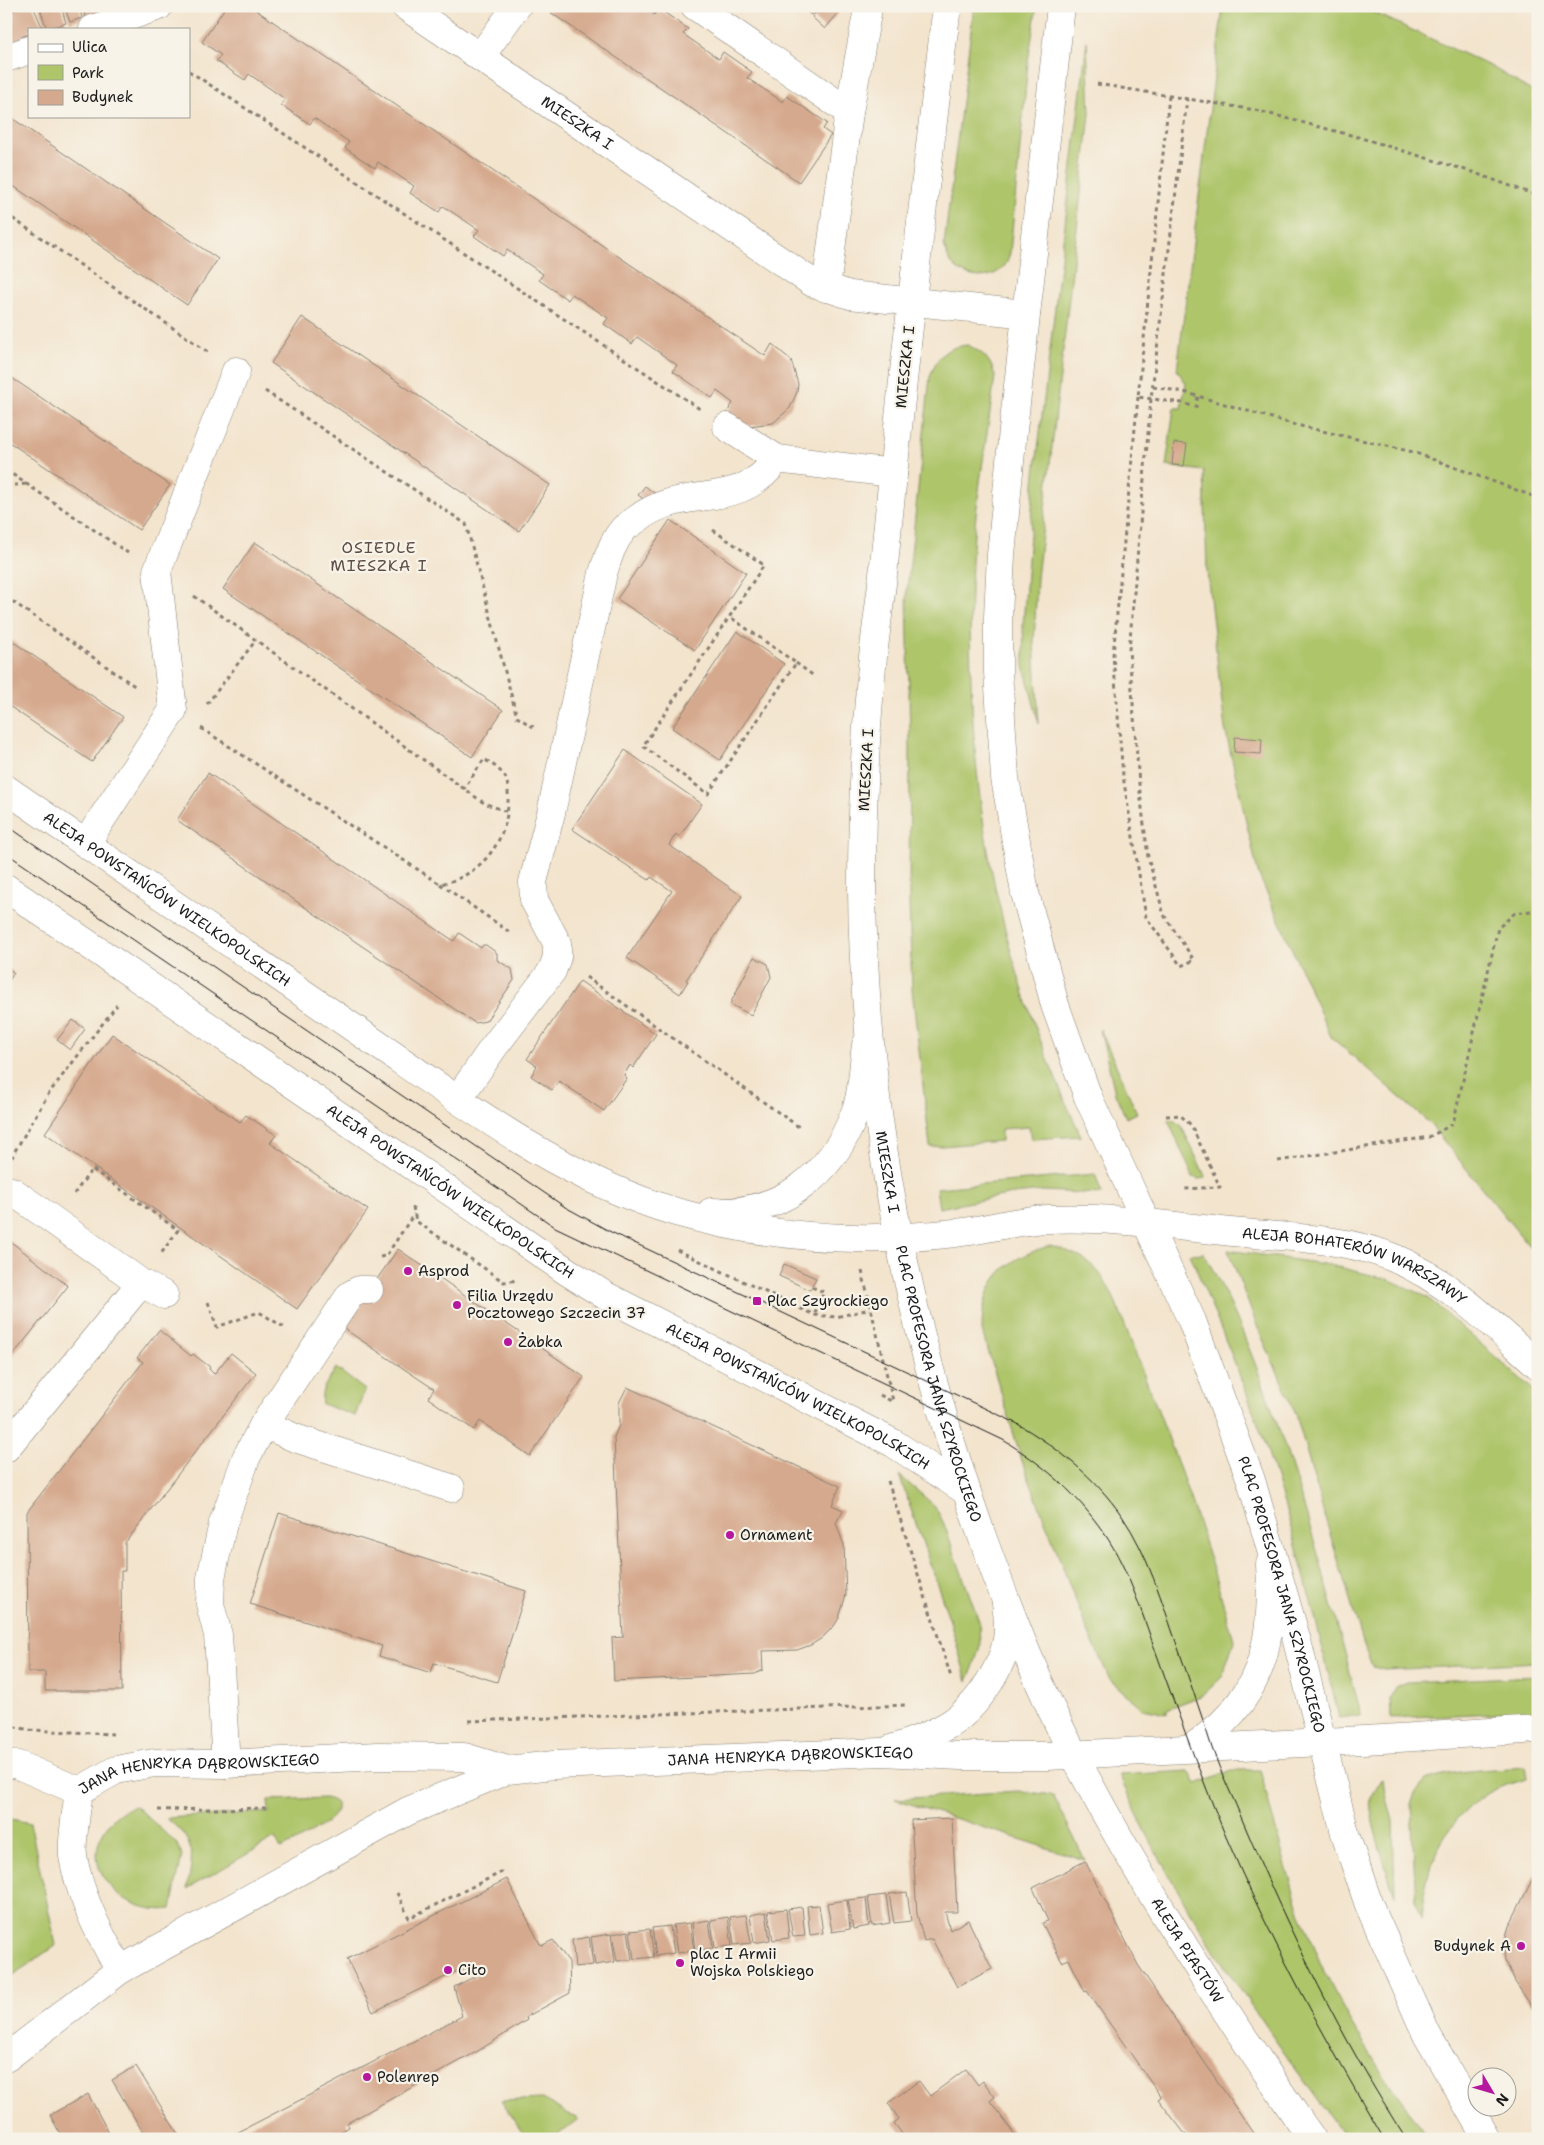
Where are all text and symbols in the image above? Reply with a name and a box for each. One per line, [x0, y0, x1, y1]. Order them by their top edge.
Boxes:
legend [28, 28, 190, 118]
text: Ulica [72, 37, 108, 57]
text: Park [72, 63, 104, 83]
text: Budynek [72, 87, 133, 107]
street label: MIESZKA I [537, 91, 617, 154]
street label: MIESZKA I [891, 325, 919, 409]
district label: OSIEDLE MIESZKA I [330, 537, 428, 576]
street label: MIESZKA I [854, 728, 878, 812]
street label: ALEJA POWSTAŃCÓW WIELKOPOLSKICH [39, 807, 295, 991]
street label: ALEJA POWSTAŃCÓW WIELKOPOLSKICH [322, 1100, 578, 1283]
street label: MIESZKA I [871, 1130, 904, 1215]
street label: ALEJA BOHATERÓW WARSZAWY [1241, 1223, 1471, 1309]
street label: PLAC PROFESORA JANA SZYROCKIEGO [891, 1243, 986, 1525]
place label: Asprod [418, 1261, 470, 1281]
marker: Asprod [402, 1265, 414, 1277]
place label: Filia Urzędu Pocztowego Szczecin 37 [467, 1286, 646, 1323]
place label: Plac Szyrockiego [767, 1291, 889, 1311]
marker: Plac Szyrockiego [751, 1295, 763, 1307]
marker: Filia Urzędu Pocztowego Szczecin 37 [451, 1299, 463, 1311]
street label: ALEJA POWSTAŃCÓW WIELKOPOLSKICH [662, 1318, 934, 1475]
place label: Żabka [518, 1332, 563, 1352]
marker: Żabka [502, 1336, 514, 1348]
street label: PLAC PROFESORA JANA SZYROCKIEGO [1233, 1453, 1330, 1735]
place label: Ornament [740, 1525, 813, 1545]
marker: Ornament [724, 1529, 736, 1541]
street label: JANA HENRYKA DĄBROWSKIEGO [667, 1742, 914, 1770]
street label: JANA HENRYKA DĄBROWSKIEGO [75, 1749, 320, 1799]
street label: ALEJA PIASTÓW [1146, 1894, 1228, 2007]
place label: Budynek A [1434, 1936, 1511, 1956]
marker: Budynek A [1515, 1940, 1527, 1952]
place label: plac I Armii Wojska Polskiego [690, 1944, 814, 1981]
marker: plac I Armii Wojska Polskiego [674, 1957, 686, 1969]
place label: Cito [458, 1960, 486, 1980]
marker: Cito [442, 1964, 454, 1976]
place label: Polenrep [377, 2067, 439, 2087]
north arrow [1466, 2068, 1516, 2118]
marker: Polenrep [361, 2071, 373, 2083]
text: N [1492, 2090, 1513, 2110]

